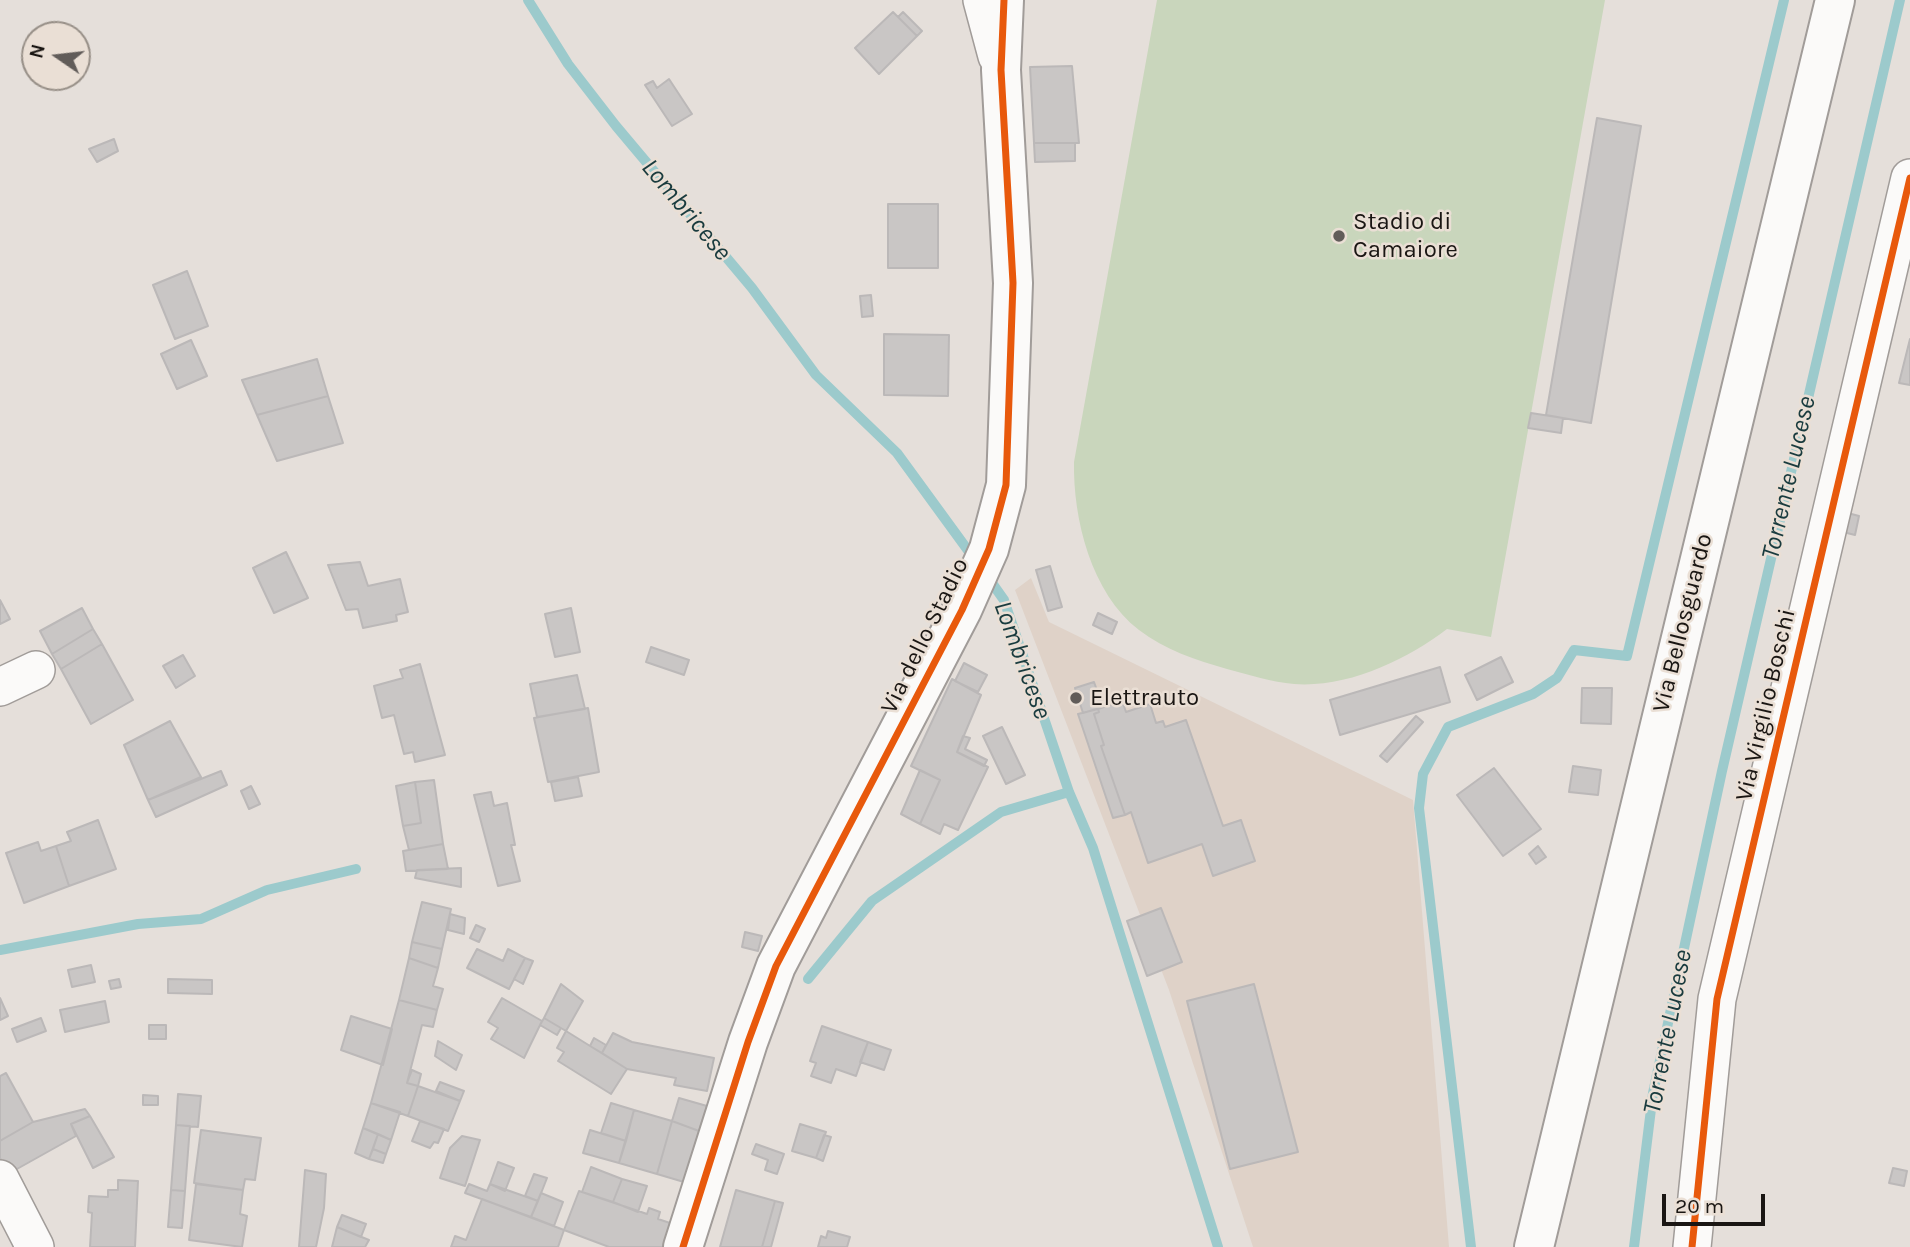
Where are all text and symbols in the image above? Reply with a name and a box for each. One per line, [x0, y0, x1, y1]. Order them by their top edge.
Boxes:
north arrow [21, 21, 91, 91]
text: N [25, 42, 50, 61]
water label: Lombricese [634, 153, 738, 267]
place label: Stadio di Camaiore [1353, 208, 1458, 264]
marker: Stadio di Camaiore [1331, 228, 1347, 244]
water label: Torrente Lucese [1755, 393, 1823, 563]
street label: Via Bellosguardo [1647, 531, 1719, 715]
street label: Via dello Stadio [875, 553, 975, 719]
water label: Lombricese [986, 597, 1058, 723]
street label: Via Virgilio Boschi [1730, 606, 1802, 804]
place label: Elettrauto [1090, 684, 1199, 712]
marker: Elettrauto [1068, 690, 1084, 706]
water label: Torrente Lucese [1637, 947, 1699, 1117]
scale bar [1665, 1180, 1768, 1224]
text: 20 m [1675, 1194, 1724, 1218]

